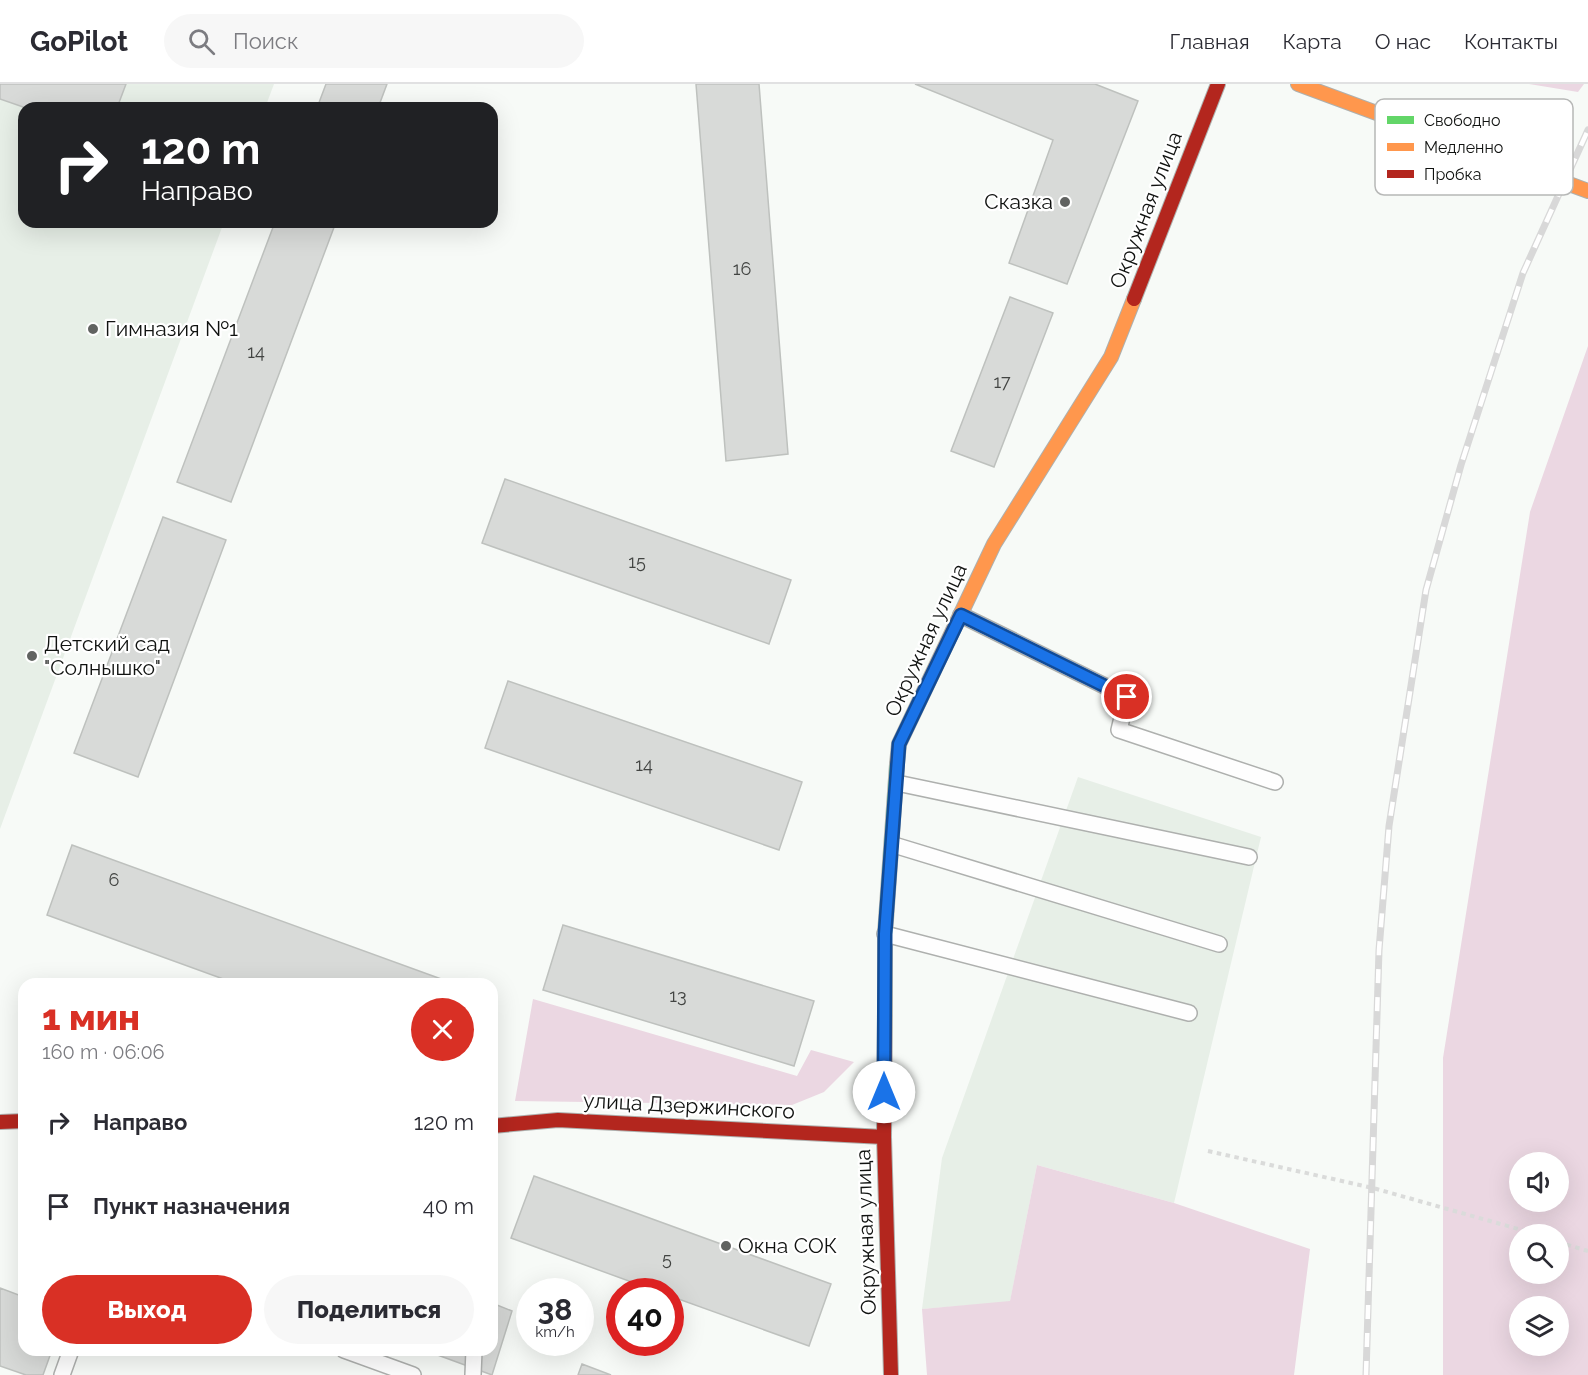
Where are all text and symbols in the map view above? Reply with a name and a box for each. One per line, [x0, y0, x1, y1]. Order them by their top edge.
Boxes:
search box [164, 14, 584, 68]
text: GoPilot [30, 25, 128, 58]
icon: search [185, 25, 218, 58]
text: Поиск [233, 28, 298, 54]
text: Главная [1170, 29, 1250, 54]
text: Карта [1283, 29, 1342, 54]
text: О нас [1375, 29, 1431, 54]
text: Контакты [1464, 29, 1558, 54]
legend [1375, 99, 1573, 195]
text: Свободно [1424, 111, 1500, 130]
text: 120 m [141, 125, 260, 174]
icon: right [42, 126, 120, 204]
street label: Окружная улица [1104, 128, 1187, 292]
text: Медленно [1424, 138, 1503, 157]
text: Пробка [1424, 165, 1482, 184]
text: Направо [141, 175, 253, 206]
place label: Сказка [984, 189, 1053, 214]
marker: Сказка [1058, 195, 1072, 209]
house number: 16 [733, 258, 751, 279]
place label: Гимназия №1 [105, 316, 238, 341]
marker: Гимназия №1 [86, 322, 100, 336]
house number: 14 [247, 341, 265, 362]
house number: 17 [993, 371, 1011, 392]
house number: 15 [628, 551, 646, 572]
street label: Окружная улица [879, 559, 972, 720]
place label: Детский сад "Солнышко" [44, 631, 170, 680]
marker: Детский сад "Солнышко" [25, 649, 39, 663]
pin [1101, 671, 1152, 722]
icon: arrive [1110, 680, 1143, 713]
house number: 14 [635, 754, 653, 775]
house number: 6 [109, 869, 120, 890]
house number: 13 [669, 985, 687, 1006]
text: 1 мин [42, 996, 140, 1038]
button: close [411, 998, 474, 1061]
text: 160 m · 06:06 [42, 1040, 165, 1064]
position arrow [852, 1060, 916, 1124]
street label: улица Дзержинского [582, 1087, 796, 1124]
icon: right [42, 1106, 75, 1139]
text: Направо [93, 1109, 187, 1135]
text: 120 m [414, 1109, 474, 1135]
street label: Окружная улица [850, 1149, 881, 1315]
map controls [1509, 1152, 1569, 1356]
button: sound [1509, 1152, 1569, 1212]
icon: arrive [42, 1190, 75, 1223]
text: Пункт назначения [93, 1193, 290, 1219]
text: 40 m [423, 1193, 474, 1219]
button: search [1509, 1224, 1569, 1284]
place label: Окна СОК [738, 1233, 837, 1258]
marker: Окна СОК [719, 1239, 733, 1253]
house number: 5 [662, 1248, 672, 1269]
button: Выход [42, 1275, 252, 1344]
button: Поделиться [264, 1275, 474, 1344]
speed limit sign: 40 [606, 1278, 684, 1356]
text: 38 [538, 1292, 572, 1327]
button: layers [1509, 1296, 1569, 1356]
text: km/h [535, 1323, 575, 1341]

